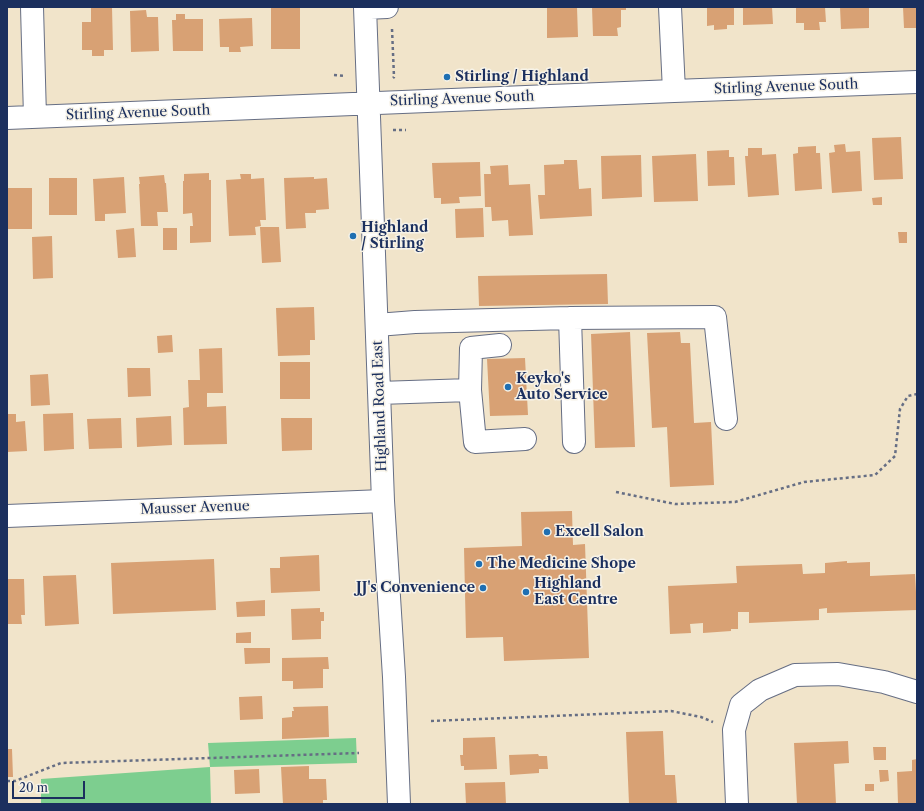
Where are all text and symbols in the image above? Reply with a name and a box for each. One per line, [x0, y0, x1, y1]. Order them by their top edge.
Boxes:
place label: Stirling / Highland [455, 69, 589, 85]
marker: Stirling / Highland [442, 72, 452, 82]
street label: Stirling Avenue South [713, 76, 859, 98]
street label: Stirling Avenue South [389, 88, 535, 110]
street label: Stirling Avenue South [65, 102, 211, 124]
place label: Highland / Stirling [361, 220, 428, 252]
marker: Highland / Stirling [348, 231, 358, 241]
street label: Highland Road East [369, 340, 391, 472]
place label: Keyko's Auto Service [516, 371, 608, 404]
marker: Keyko's Auto Service [503, 382, 513, 392]
street label: Mausser Avenue [140, 498, 250, 518]
place label: Excell Salon [555, 524, 644, 540]
marker: Excell Salon [542, 527, 552, 537]
place label: The Medicine Shope [487, 556, 636, 572]
marker: The Medicine Shope [474, 559, 484, 569]
place label: Highland East Centre [534, 576, 618, 608]
place label: JJ's Convenience [356, 580, 475, 596]
marker: JJ's Convenience [478, 583, 488, 593]
marker: Highland East Centre [521, 587, 531, 597]
scale bar [14, 773, 87, 799]
text: 20 m [19, 780, 48, 795]

